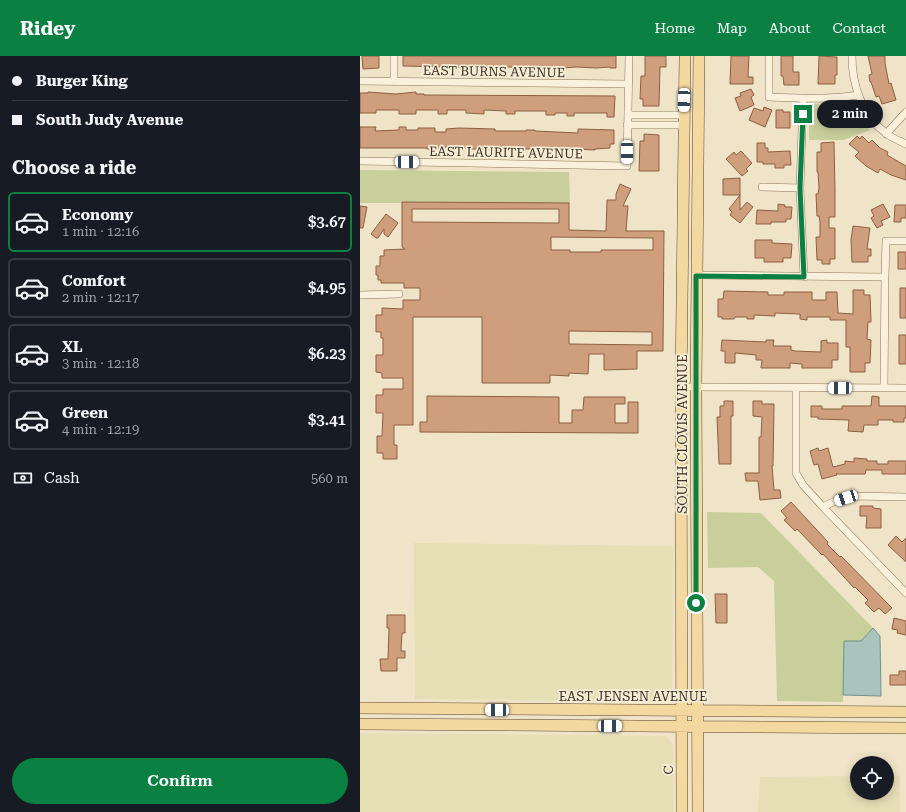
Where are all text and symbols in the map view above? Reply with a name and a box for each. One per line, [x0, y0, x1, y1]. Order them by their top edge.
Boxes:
text: Ridey [20, 17, 75, 40]
text: Home [654, 20, 695, 36]
text: Map [717, 20, 747, 36]
text: About [769, 20, 811, 36]
text: Contact [833, 20, 886, 36]
street label: EAST BURNS AVENUE [423, 63, 565, 80]
text: Burger King [36, 72, 128, 90]
car [678, 88, 690, 112]
callout: 2 min [817, 100, 883, 128]
route end [794, 105, 812, 123]
text: 2 min [832, 106, 868, 121]
text: South Judy Avenue [36, 111, 183, 129]
car [621, 140, 633, 164]
street label: EAST LAURITE AVENUE [429, 144, 583, 161]
car [395, 156, 419, 168]
text: Choose a ride [12, 157, 136, 178]
icon: car [14, 204, 50, 240]
text: Economy [62, 206, 133, 224]
text: $3.67 [308, 213, 346, 231]
text: 1 min · 12:16 [62, 224, 139, 239]
icon: car [14, 270, 50, 306]
text: Comfort [62, 272, 126, 290]
text: $4.95 [308, 279, 346, 297]
text: 2 min · 12:17 [62, 290, 139, 305]
icon: car [14, 336, 50, 372]
text: XL [62, 338, 83, 356]
text: $6.23 [308, 345, 346, 363]
street label: SOUTH CLOVIS AVENUE [675, 354, 690, 514]
text: 3 min · 12:18 [62, 356, 139, 371]
car [828, 382, 852, 394]
icon: car [14, 402, 50, 438]
text: Green [62, 404, 108, 422]
text: $3.41 [308, 411, 346, 429]
text: 4 min · 12:19 [62, 422, 139, 437]
icon: cash [12, 467, 34, 489]
text: Cash [44, 469, 80, 487]
text: 560 m [311, 471, 348, 486]
car [833, 489, 859, 507]
route start [687, 594, 705, 612]
street label: EAST JENSEN AVENUE [559, 689, 707, 704]
car [485, 704, 509, 716]
car [598, 720, 622, 732]
map controls [850, 756, 894, 800]
button: locate [850, 756, 894, 800]
button: Confirm [12, 758, 348, 804]
street label: C [661, 765, 676, 775]

